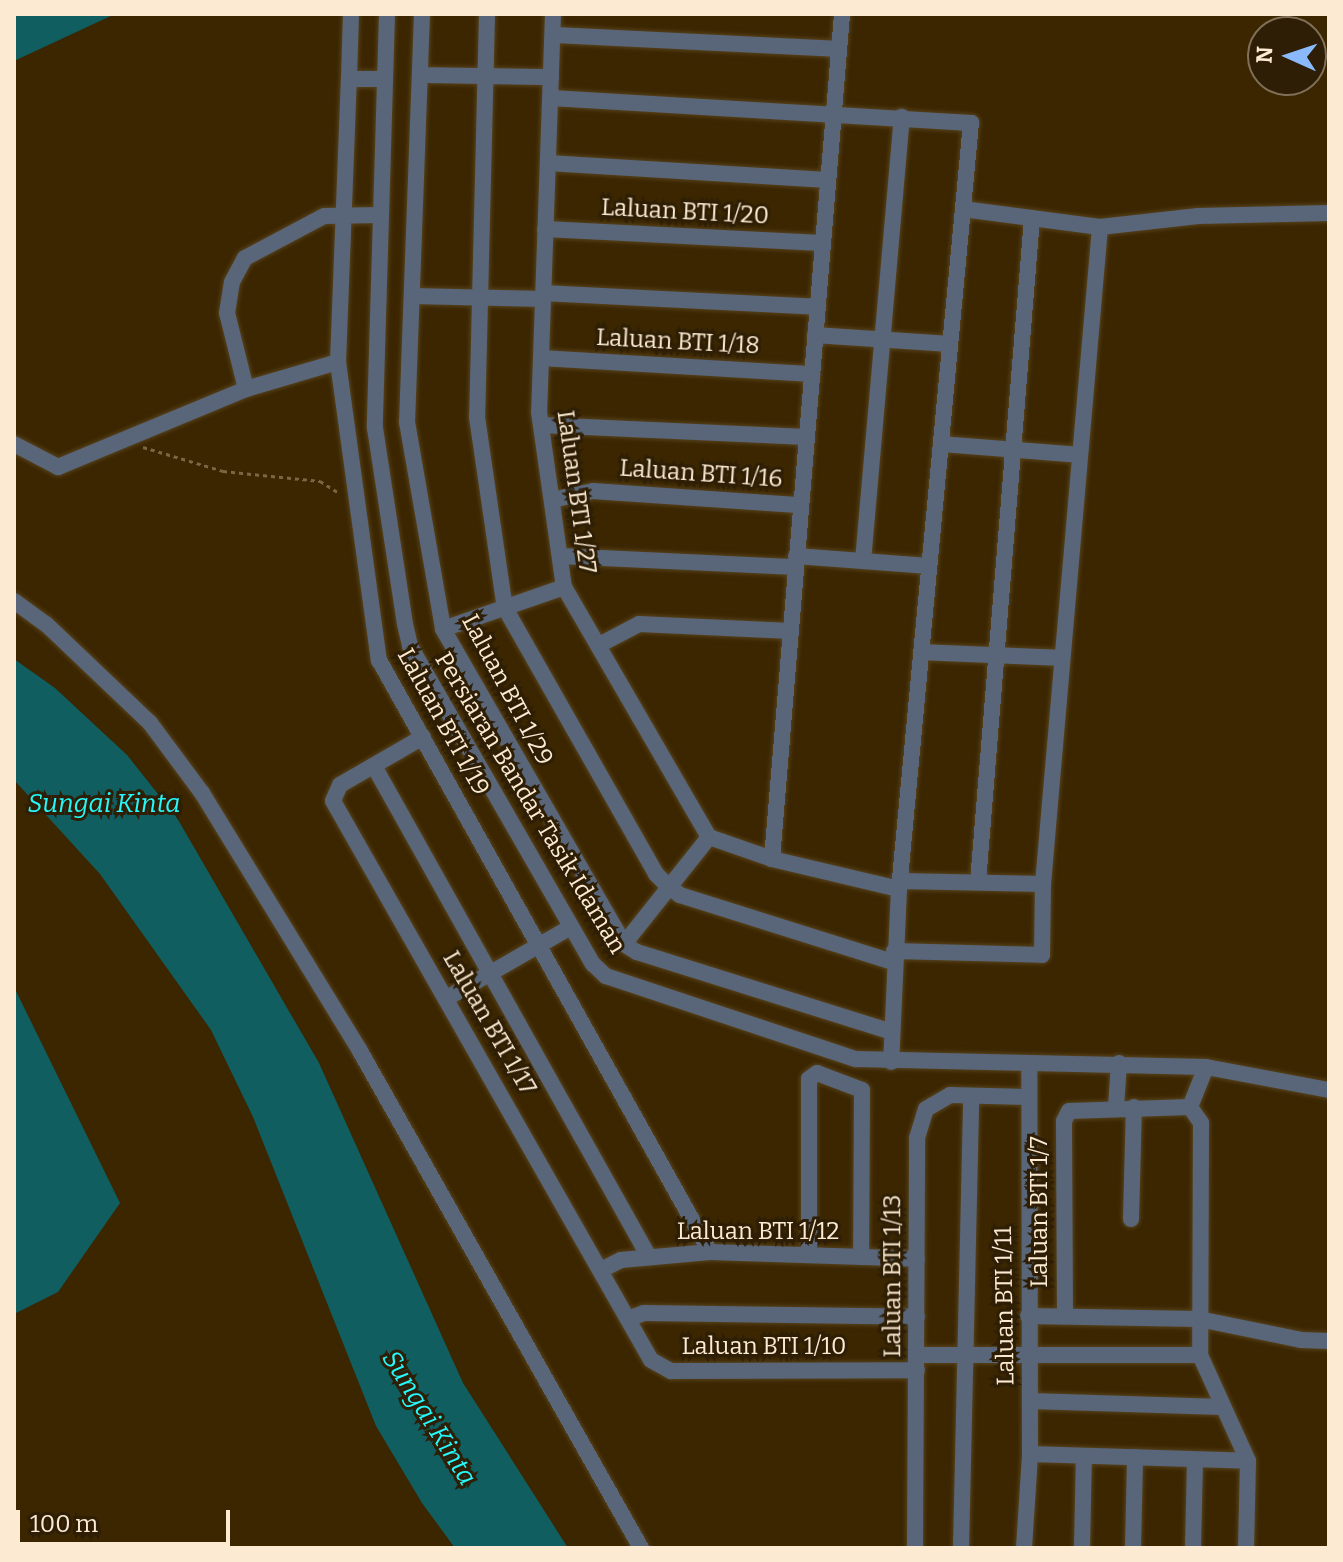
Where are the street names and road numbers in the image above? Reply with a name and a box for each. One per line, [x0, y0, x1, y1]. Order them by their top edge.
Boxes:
street label: Laluan BTI 1/20 [600, 193, 770, 231]
street label: Laluan BTI 1/18 [595, 323, 761, 361]
street label: Laluan BTI 1/27 [550, 409, 602, 575]
street label: Laluan BTI 1/16 [618, 454, 784, 494]
street label: Laluan BTI 1/29 [455, 610, 559, 770]
street label: Laluan BTI 1/19 [391, 644, 495, 800]
street label: Persiaran Bandar Tasik Idaman [428, 647, 632, 959]
street label: Laluan BTI 1/17 [436, 946, 542, 1100]
street label: Laluan BTI 1/7 [1026, 1136, 1054, 1288]
street label: Laluan BTI 1/13 [879, 1194, 907, 1358]
street label: Laluan BTI 1/12 [677, 1218, 839, 1246]
street label: Laluan BTI 1/11 [989, 1226, 1021, 1386]
street label: Laluan BTI 1/10 [682, 1333, 846, 1361]

